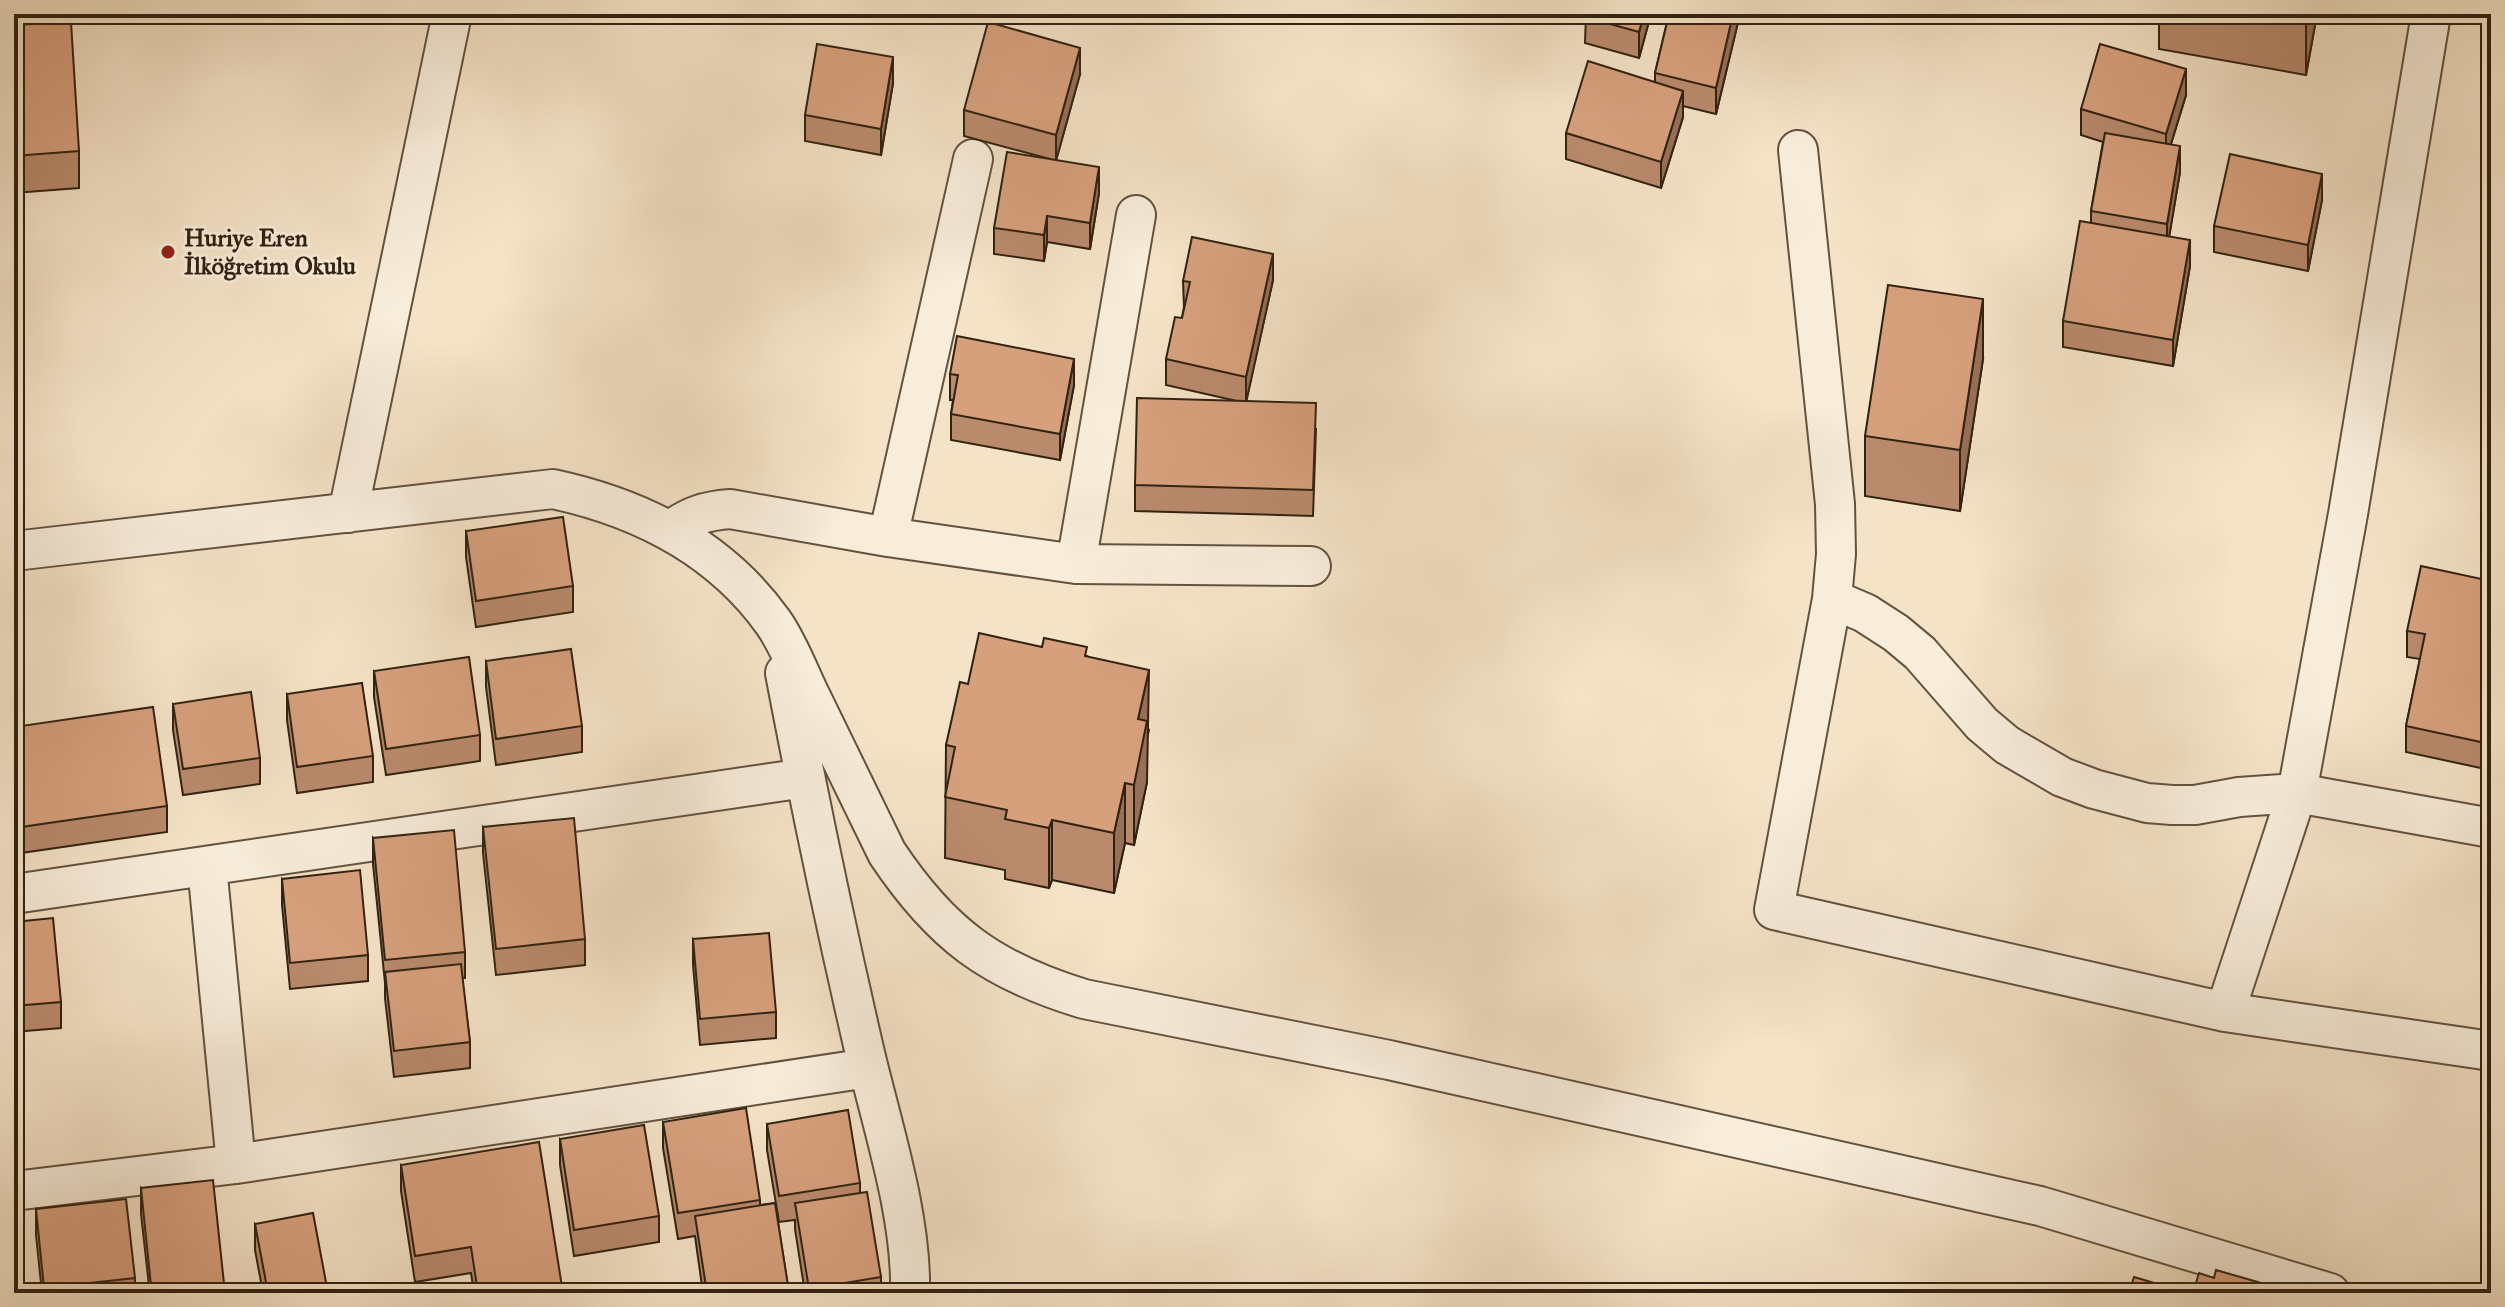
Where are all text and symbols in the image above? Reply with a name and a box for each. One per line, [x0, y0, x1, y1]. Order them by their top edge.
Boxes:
place label: Huriye Eren İlköğretim Okulu [184, 223, 356, 281]
marker: Huriye Eren İlköğretim Okulu [159, 243, 177, 261]

